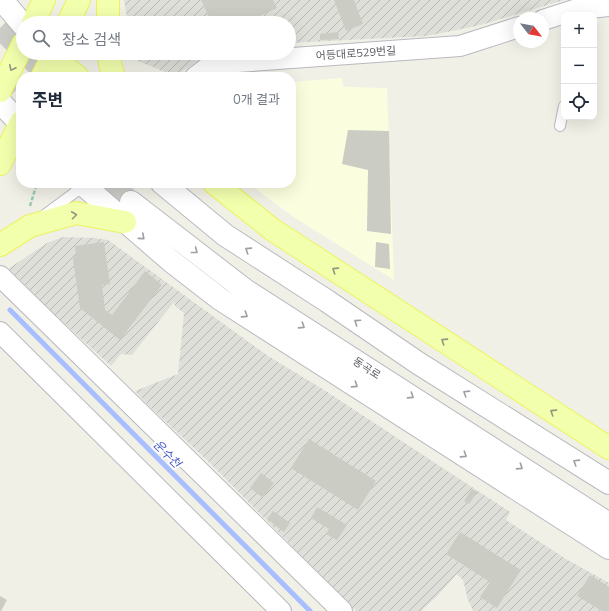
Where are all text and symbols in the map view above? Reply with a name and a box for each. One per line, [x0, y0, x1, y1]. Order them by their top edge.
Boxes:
north arrow [513, 12, 549, 48]
map controls [561, 12, 597, 120]
button: + [561, 12, 597, 48]
search box [16, 16, 296, 60]
icon: search [30, 27, 52, 49]
text: 장소 검색 [62, 30, 121, 49]
street label: 어등대로529번길 [315, 43, 397, 63]
button: − [561, 48, 597, 84]
one-way arrow [9, 63, 16, 71]
button: locate [561, 84, 597, 120]
text: 주변 [32, 89, 63, 110]
text: 0개 결과 [233, 91, 280, 107]
one-way arrow [71, 211, 77, 220]
one-way arrow [137, 232, 145, 239]
one-way arrow [191, 246, 198, 253]
one-way arrow [246, 248, 253, 255]
one-way arrow [332, 267, 339, 275]
one-way arrow [241, 310, 248, 317]
one-way arrow [354, 319, 361, 327]
one-way arrow [297, 321, 304, 328]
one-way arrow [441, 338, 448, 346]
street label: 동곡로 [350, 354, 384, 382]
one-way arrow [351, 380, 358, 388]
one-way arrow [463, 390, 470, 398]
one-way arrow [407, 391, 414, 399]
one-way arrow [550, 409, 557, 417]
water label: 운수천 [150, 437, 186, 472]
one-way arrow [460, 451, 467, 458]
one-way arrow [573, 459, 580, 467]
one-way arrow [516, 462, 523, 470]

